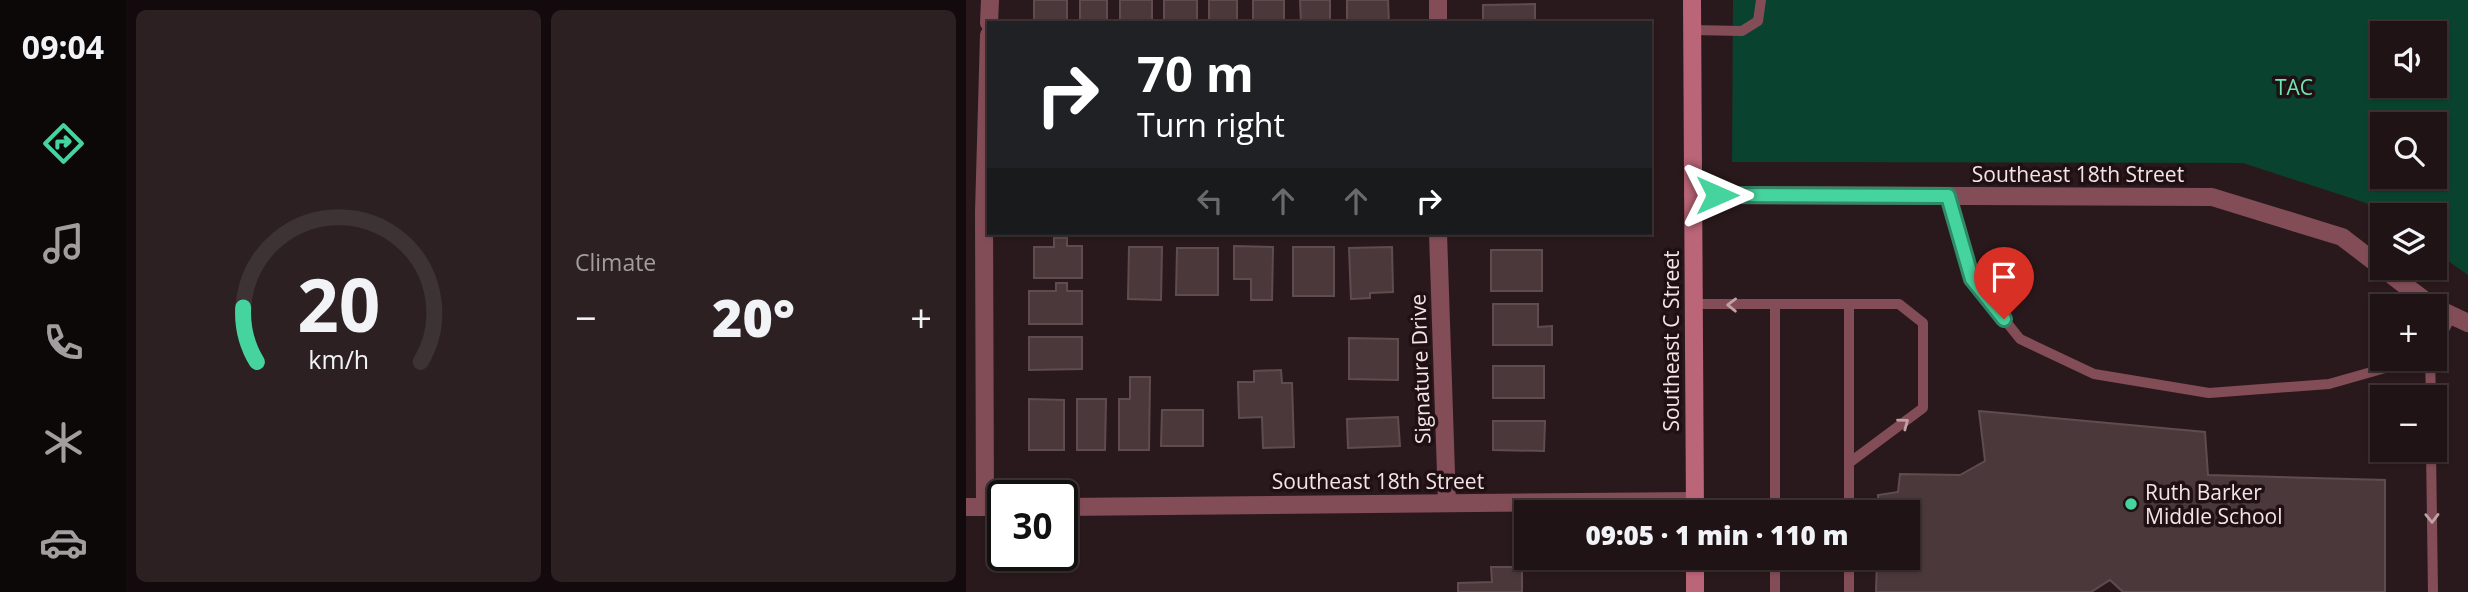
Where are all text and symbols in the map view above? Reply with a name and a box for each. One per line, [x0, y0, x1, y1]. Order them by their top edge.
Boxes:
map controls [2370, 21, 2447, 462]
button: sound [2370, 21, 2447, 98]
text: 09:04 [22, 25, 104, 68]
text: 70 m [1137, 40, 1254, 106]
icon: right [1022, 49, 1113, 140]
park label: TAC [2275, 73, 2313, 101]
text: Turn right [1137, 103, 1285, 146]
button: search [2370, 112, 2447, 189]
icon: directions [39, 119, 88, 168]
position arrow [1680, 158, 1754, 232]
street label: Southeast 18th Street [1972, 160, 2184, 188]
icon: left [1191, 182, 1229, 220]
icon: ahead [1264, 182, 1302, 220]
icon: ahead [1337, 182, 1375, 220]
icon: right [1410, 182, 1448, 220]
button: layers [2370, 203, 2447, 280]
icon: music [39, 219, 88, 268]
text: Climate [575, 246, 656, 278]
pin [1974, 247, 2034, 319]
street label: Southeast C Street [1657, 250, 1685, 432]
text: 20 [297, 254, 380, 353]
icon: arrive [1985, 258, 2023, 296]
text: 20° [712, 281, 795, 352]
text: − [575, 291, 597, 343]
text: + [910, 291, 932, 343]
street label: Signature Drive [1403, 293, 1437, 445]
button: + [2370, 294, 2447, 371]
one-way arrow [1726, 297, 1737, 312]
icon: phone [39, 318, 88, 367]
text: km/h [308, 342, 369, 376]
button: − [2370, 385, 2447, 462]
icon: climate [39, 418, 88, 467]
one-way arrow [1896, 418, 1909, 431]
street label: Southeast 18th Street [1272, 467, 1484, 495]
place label: Ruth Barker Middle School [2145, 478, 2282, 530]
speed limit sign: 30 [987, 480, 1078, 571]
marker: Ruth Barker Middle School [2123, 496, 2139, 512]
one-way arrow [2424, 513, 2440, 524]
text: 09:05 · 1 min · 110 m [1586, 517, 1848, 553]
icon: car [39, 518, 88, 567]

